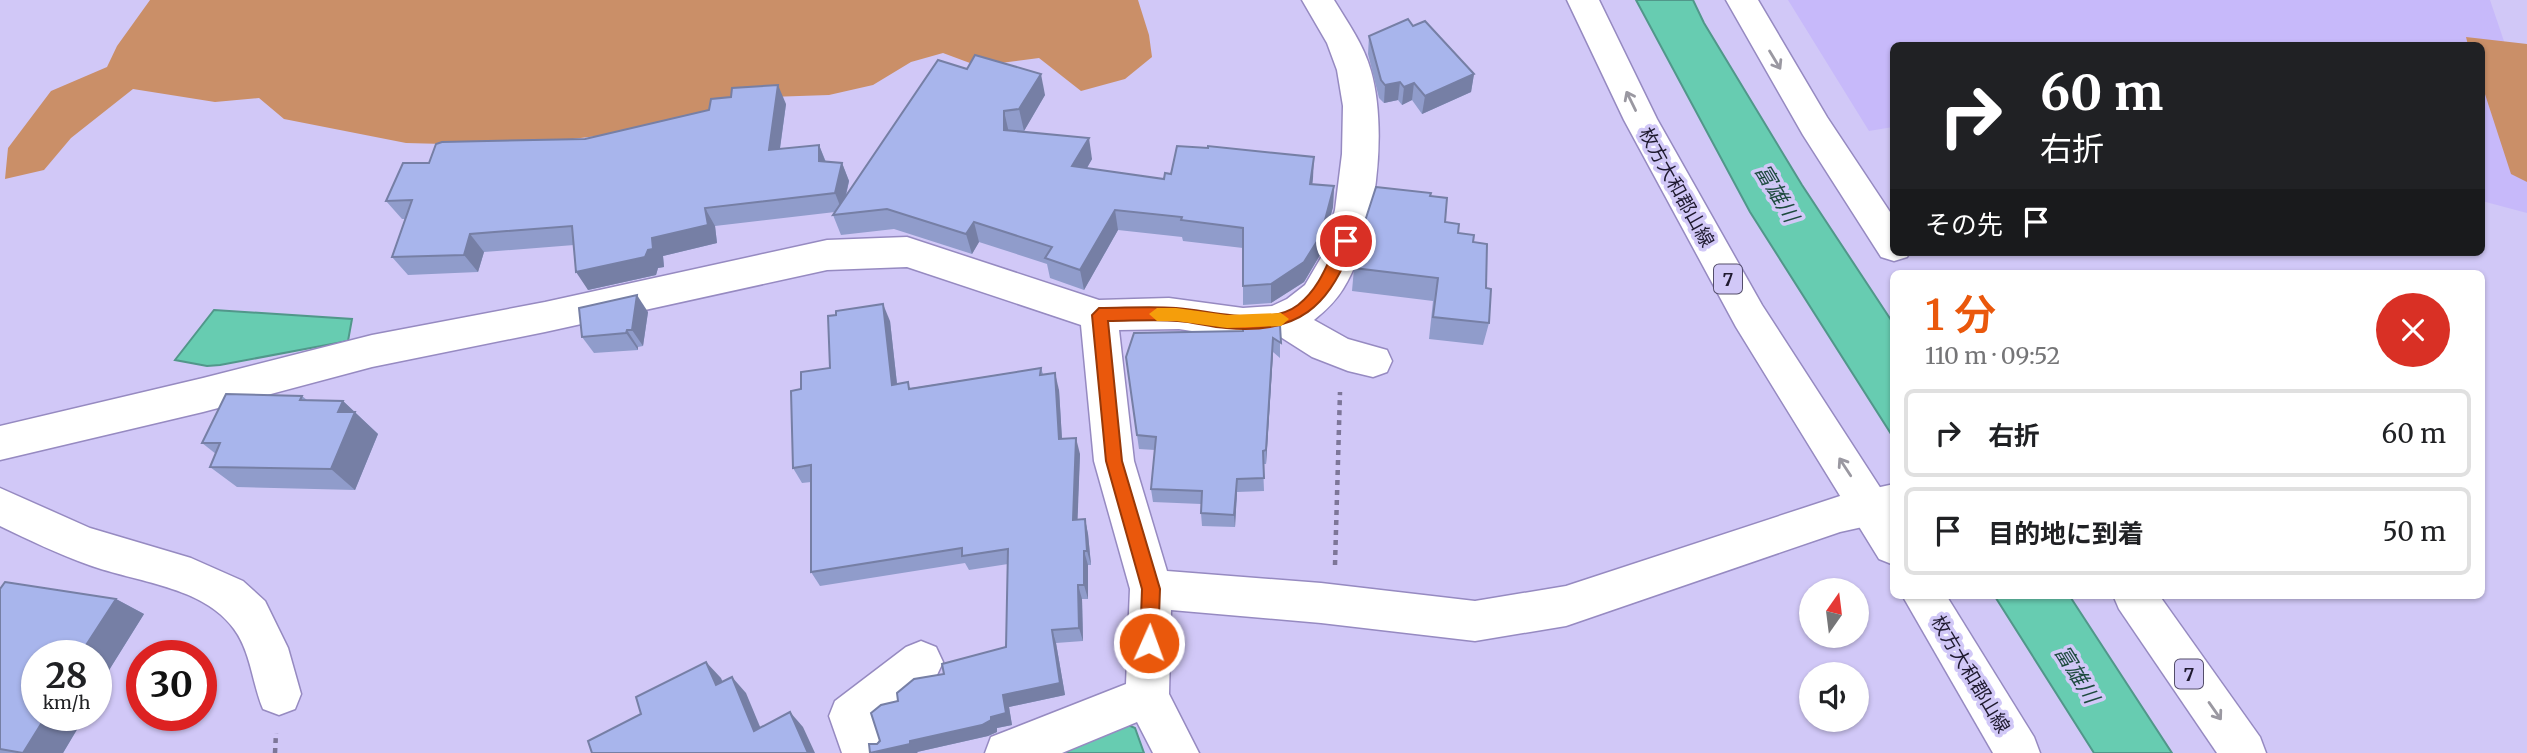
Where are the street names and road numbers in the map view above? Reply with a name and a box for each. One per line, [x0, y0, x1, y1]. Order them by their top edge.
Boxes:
street label: 枚方大和郡山線 [1634, 123, 1720, 251]
road number: 7 [1714, 264, 1742, 293]
street label: 枚方大和郡山線 [1926, 611, 2016, 737]
road number: 7 [2175, 660, 2203, 688]

